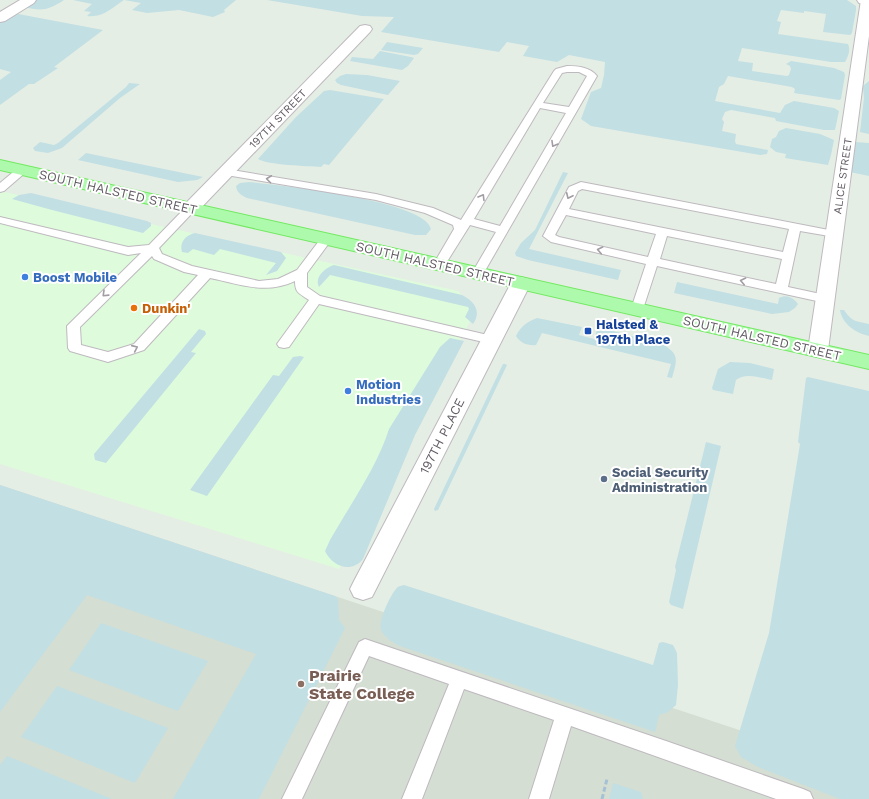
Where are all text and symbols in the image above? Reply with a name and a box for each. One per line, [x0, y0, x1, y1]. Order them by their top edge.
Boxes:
street label: 197TH STREET [247, 87, 310, 151]
street label: ALICE STREET [831, 137, 855, 215]
one-way arrow [551, 140, 558, 147]
street label: SOUTH HALSTED STREET [38, 166, 199, 218]
one-way arrow [266, 175, 272, 184]
one-way arrow [566, 191, 574, 199]
one-way arrow [477, 194, 484, 201]
street label: SOUTH HALSTED STREET [355, 238, 516, 290]
one-way arrow [596, 246, 603, 254]
place label: Boost Mobile [33, 270, 118, 285]
marker: Boost Mobile [20, 272, 30, 282]
one-way arrow [740, 277, 746, 285]
one-way arrow [102, 289, 110, 297]
place label: Dunkin' [142, 301, 191, 316]
marker: Dunkin' [129, 303, 139, 313]
street label: SOUTH HALSTED STREET [682, 312, 843, 364]
place label: Halsted & 197th Place [596, 317, 671, 347]
marker: Halsted & 197th Place [583, 326, 593, 336]
one-way arrow [131, 345, 138, 353]
place label: Motion Industries [356, 377, 421, 407]
marker: Motion Industries [343, 386, 353, 396]
street label: 197TH PLACE [416, 396, 468, 476]
place label: Social Security Administration [612, 465, 709, 495]
marker: Social Security Administration [599, 474, 609, 484]
place label: Prairie State College [309, 666, 415, 703]
marker: Prairie State College [296, 679, 306, 689]

